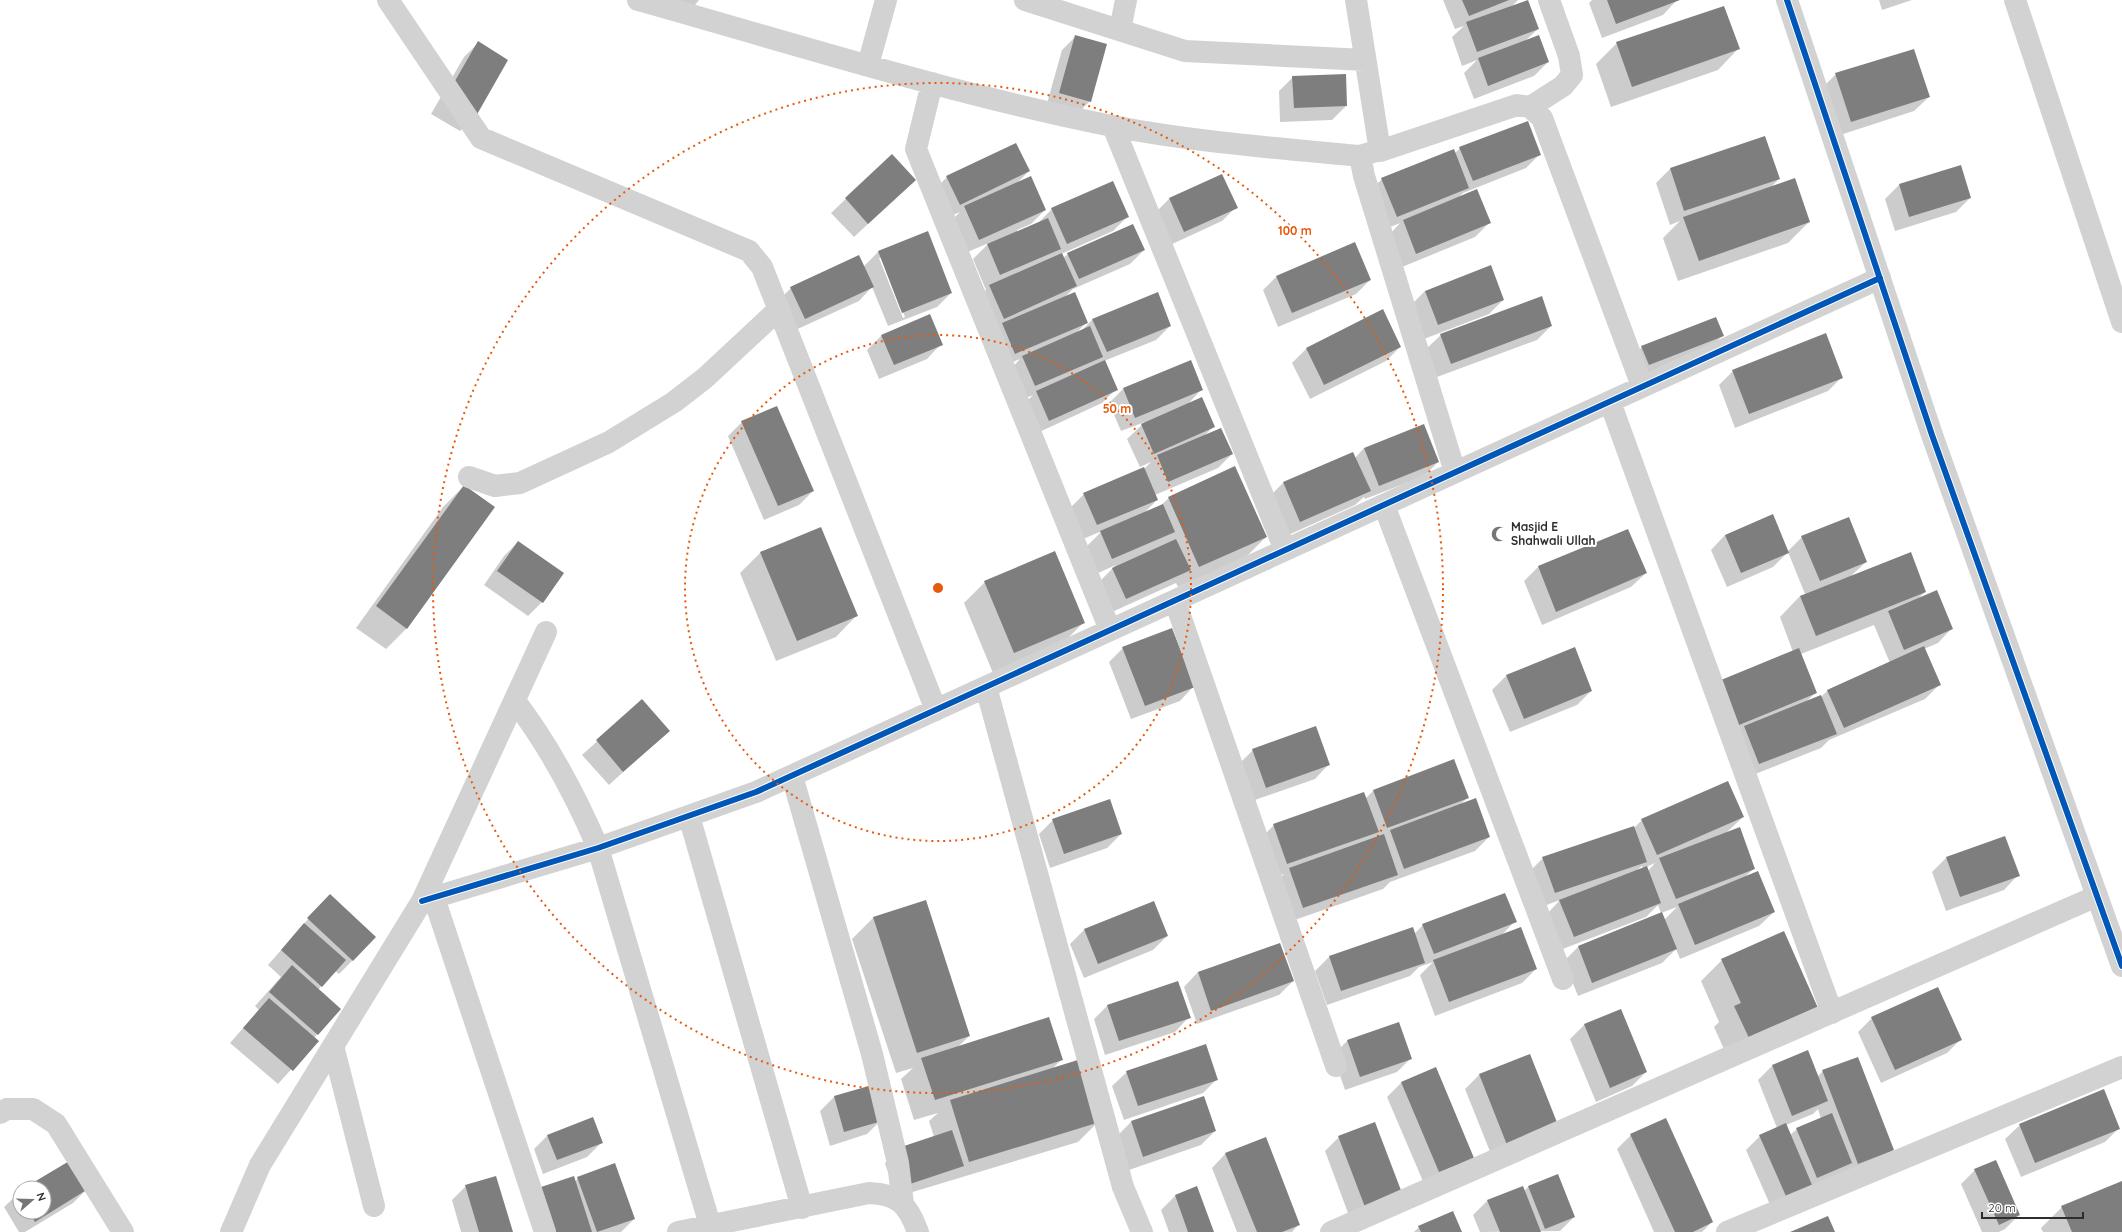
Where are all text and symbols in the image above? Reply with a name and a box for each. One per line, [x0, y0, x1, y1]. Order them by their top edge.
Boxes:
text: 100 m [1278, 223, 1312, 238]
text: 50 m [1103, 401, 1131, 416]
place label: Masjid E Shahwali Ullah [1511, 519, 1596, 548]
mosque icon: Masjid E Shahwali Ullah [1490, 525, 1508, 543]
centre of rings [931, 581, 945, 595]
north arrow [12, 1180, 52, 1220]
text: N [33, 1190, 49, 1203]
scale bar [1982, 1194, 2083, 1220]
text: 20 m [1988, 1200, 2016, 1215]

